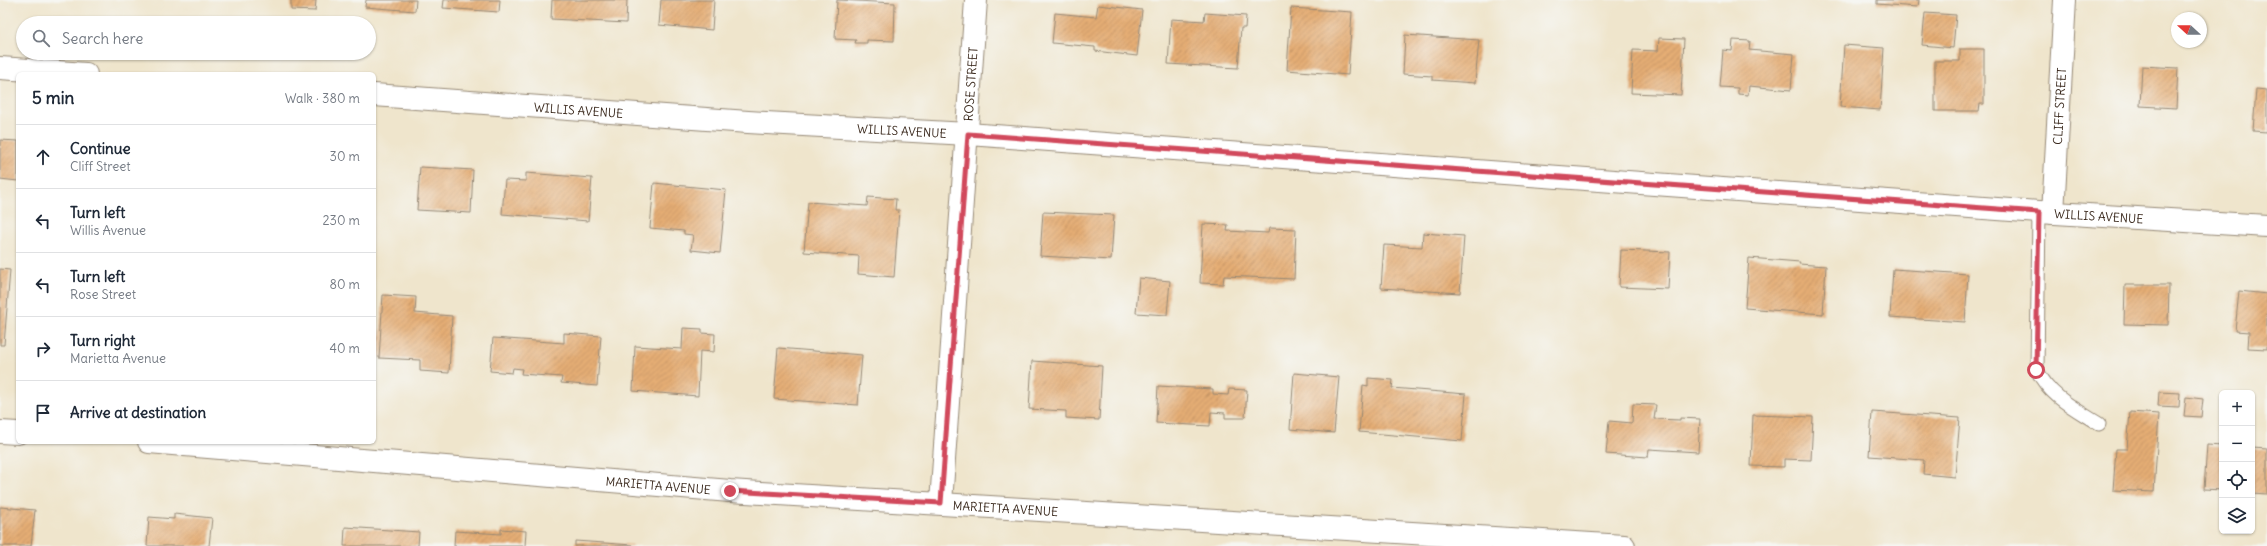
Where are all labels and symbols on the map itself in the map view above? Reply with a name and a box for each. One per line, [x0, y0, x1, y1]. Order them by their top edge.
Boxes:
north arrow [2171, 12, 2207, 48]
street label: ROSE STREET [960, 46, 980, 122]
street label: CLIFF STREET [2049, 67, 2069, 145]
street label: WILLIS AVENUE [533, 99, 624, 120]
street label: WILLIS AVENUE [857, 120, 947, 140]
street label: WILLIS AVENUE [2054, 205, 2144, 226]
route start [2027, 361, 2045, 379]
street label: MARIETTA AVENUE [605, 473, 711, 497]
route end [721, 482, 739, 500]
street label: MARIETTA AVENUE [952, 497, 1059, 519]

